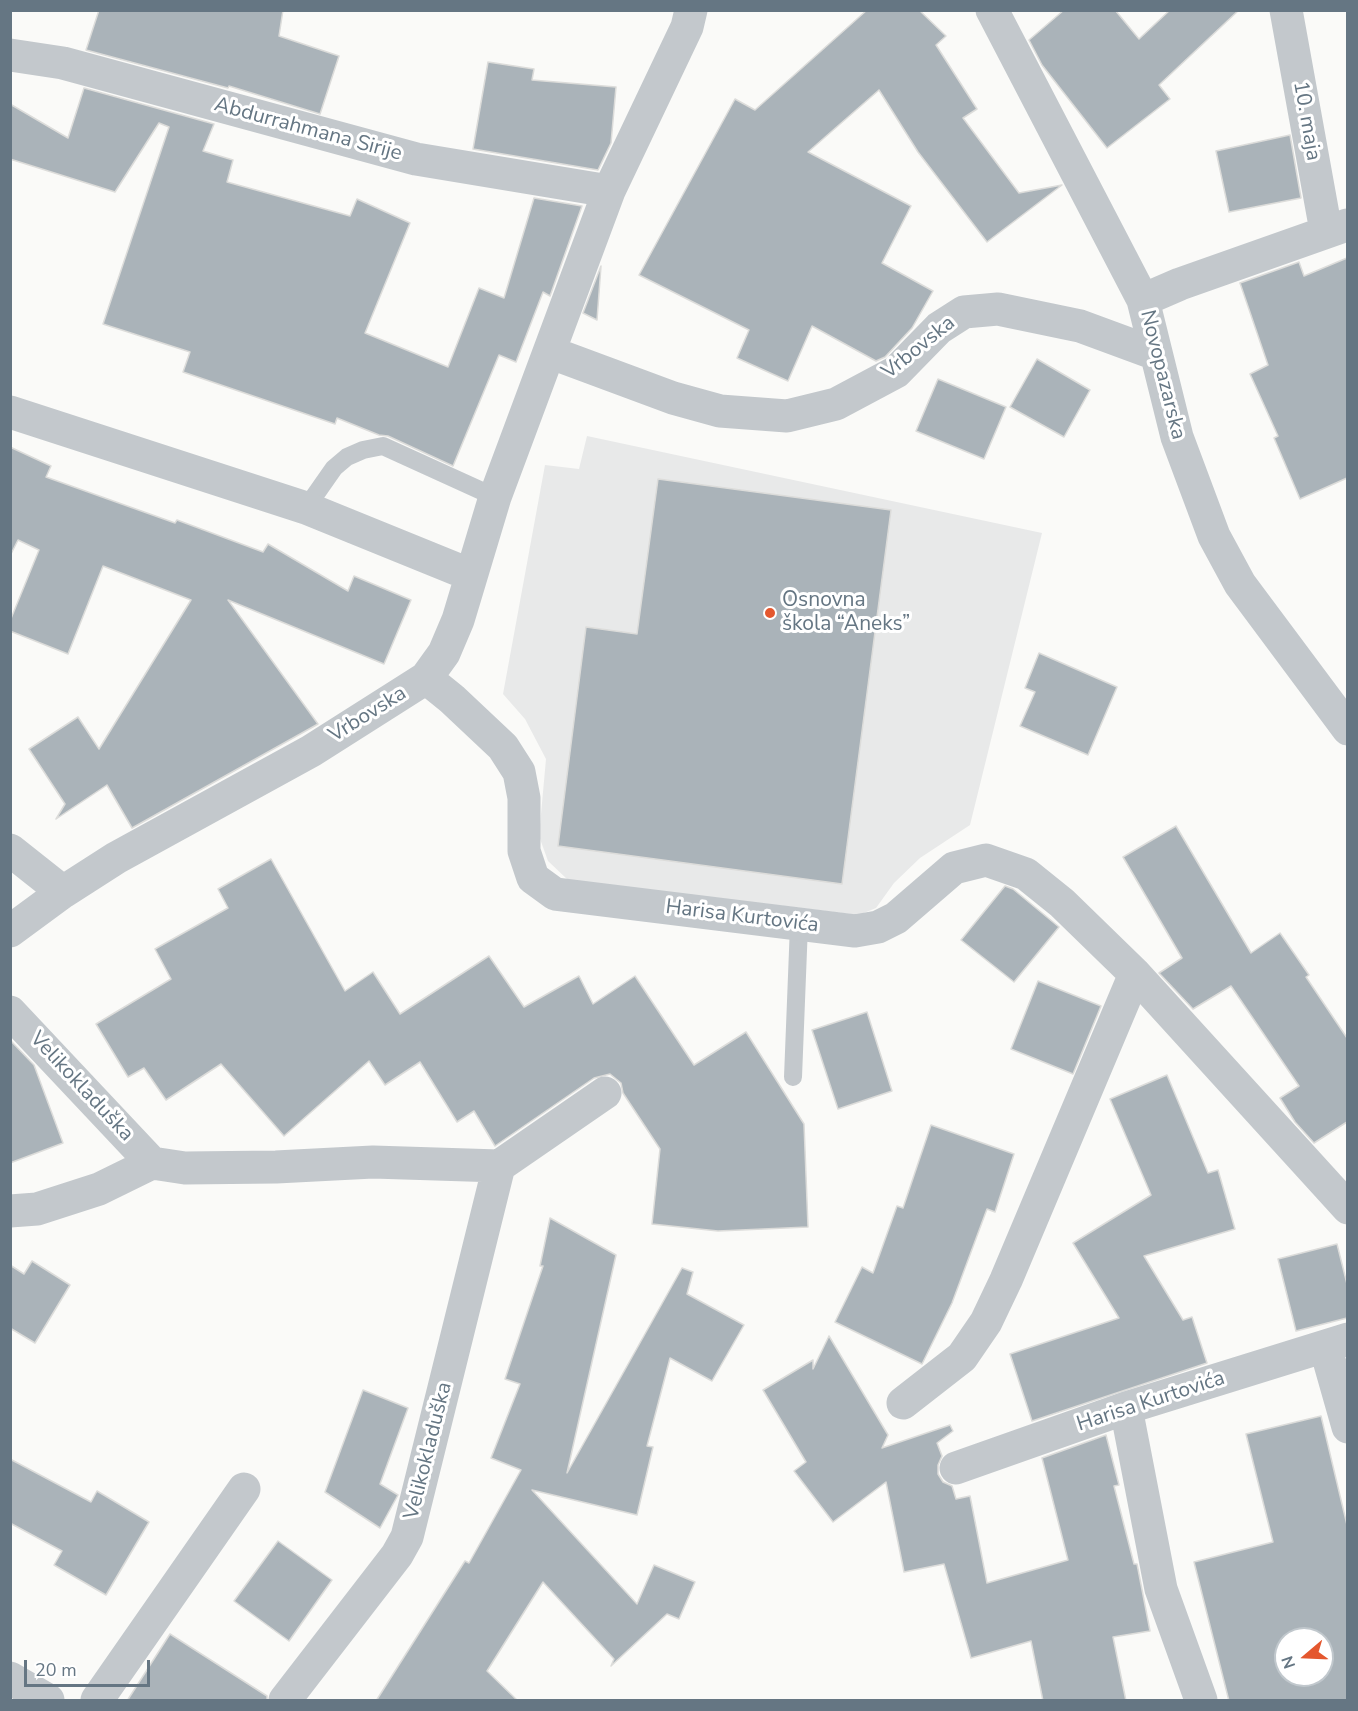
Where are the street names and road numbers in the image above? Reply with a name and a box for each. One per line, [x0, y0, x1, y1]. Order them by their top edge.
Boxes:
street label: 10. maja [1287, 79, 1325, 163]
street label: Abdurrahmana Sirije [211, 93, 405, 167]
street label: Novopazarska [1134, 308, 1190, 442]
street label: Vrbovska [877, 311, 961, 385]
street label: Vrbovska [325, 681, 411, 749]
street label: Harisa Kurtovića [664, 895, 820, 939]
street label: Velikokladuška [24, 1027, 138, 1147]
street label: Harisa Kurtovića [1074, 1366, 1228, 1438]
street label: Velikokladuška [400, 1380, 458, 1522]

